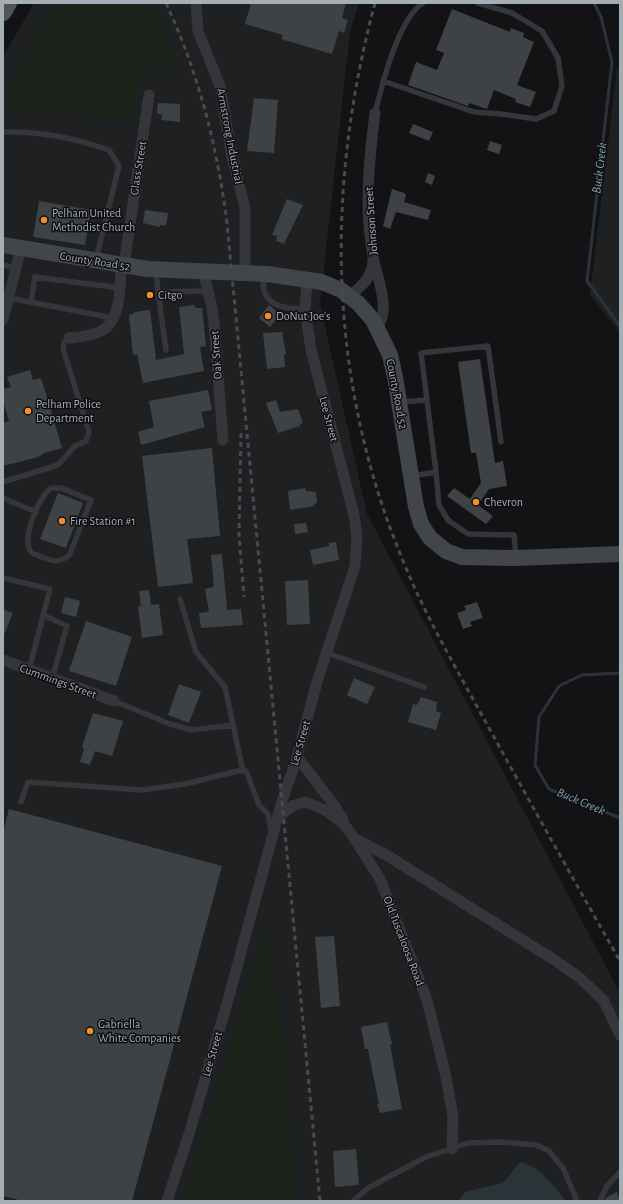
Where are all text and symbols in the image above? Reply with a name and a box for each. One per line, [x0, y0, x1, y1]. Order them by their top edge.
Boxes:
street label: Armstrong Industrial [215, 87, 245, 185]
street label: Glass Street [128, 140, 148, 196]
water label: Buck Creek [590, 142, 610, 194]
street label: Johnson Street [363, 186, 379, 255]
place label: Pelham United Methodist Church [52, 207, 135, 233]
marker: Pelham United Methodist Church [39, 215, 49, 225]
street label: County Road 52 [59, 249, 132, 274]
place label: Citgo [158, 289, 183, 301]
marker: Citgo [145, 290, 155, 300]
place label: DoNut Joe's [276, 310, 330, 322]
marker: DoNut Joe's [263, 311, 273, 321]
street label: Oak Street [208, 330, 224, 380]
street label: County Road 52 [383, 358, 410, 431]
street label: Lee Street [317, 395, 341, 443]
place label: Pelham Police Department [36, 398, 101, 424]
marker: Pelham Police Department [23, 406, 33, 416]
place label: Chevron [484, 496, 523, 508]
marker: Chevron [471, 497, 481, 507]
place label: Fire Station #1 [70, 515, 136, 527]
marker: Fire Station #1 [57, 516, 67, 526]
street label: Cummings Street [18, 662, 98, 701]
street label: Lee Street [288, 719, 312, 767]
water label: Buck Creek [555, 786, 607, 818]
street label: Old Tuscaloosa Road [381, 895, 427, 987]
place label: Gabriella White Companies [98, 1018, 181, 1044]
marker: Gabriella White Companies [85, 1026, 95, 1036]
street label: Lee Street [200, 1030, 224, 1078]

